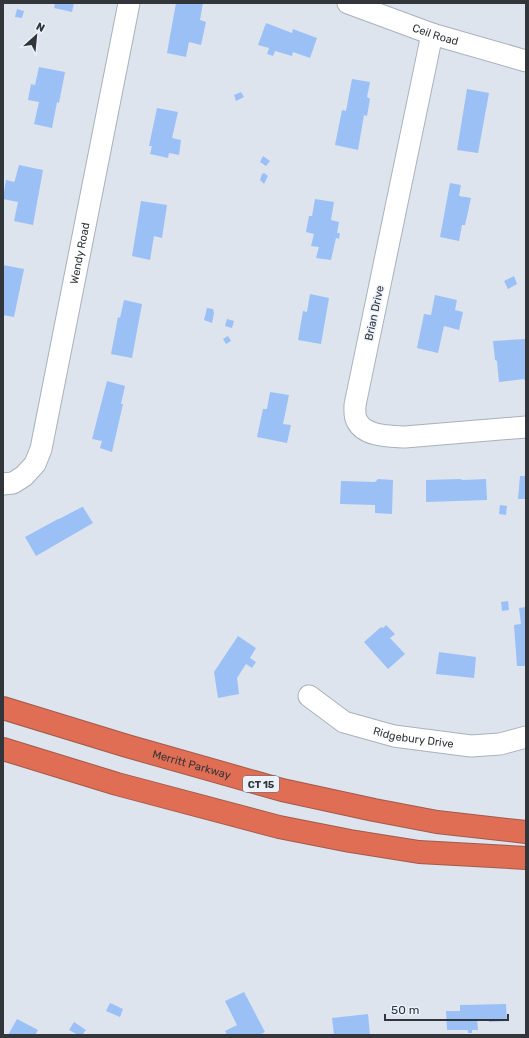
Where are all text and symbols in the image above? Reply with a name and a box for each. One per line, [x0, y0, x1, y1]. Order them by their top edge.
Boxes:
north arrow [16, 16, 56, 56]
text: N [34, 20, 47, 35]
street label: Ceil Road [410, 21, 460, 48]
street label: Wendy Road [68, 221, 93, 285]
street label: Brian Drive [362, 284, 387, 342]
street label: Ridgebury Drive [372, 724, 455, 751]
street label: Merritt Parkway [151, 748, 232, 782]
road number: CT 15 [243, 776, 279, 792]
scale bar [385, 996, 508, 1022]
text: 50 m [391, 1003, 419, 1017]

